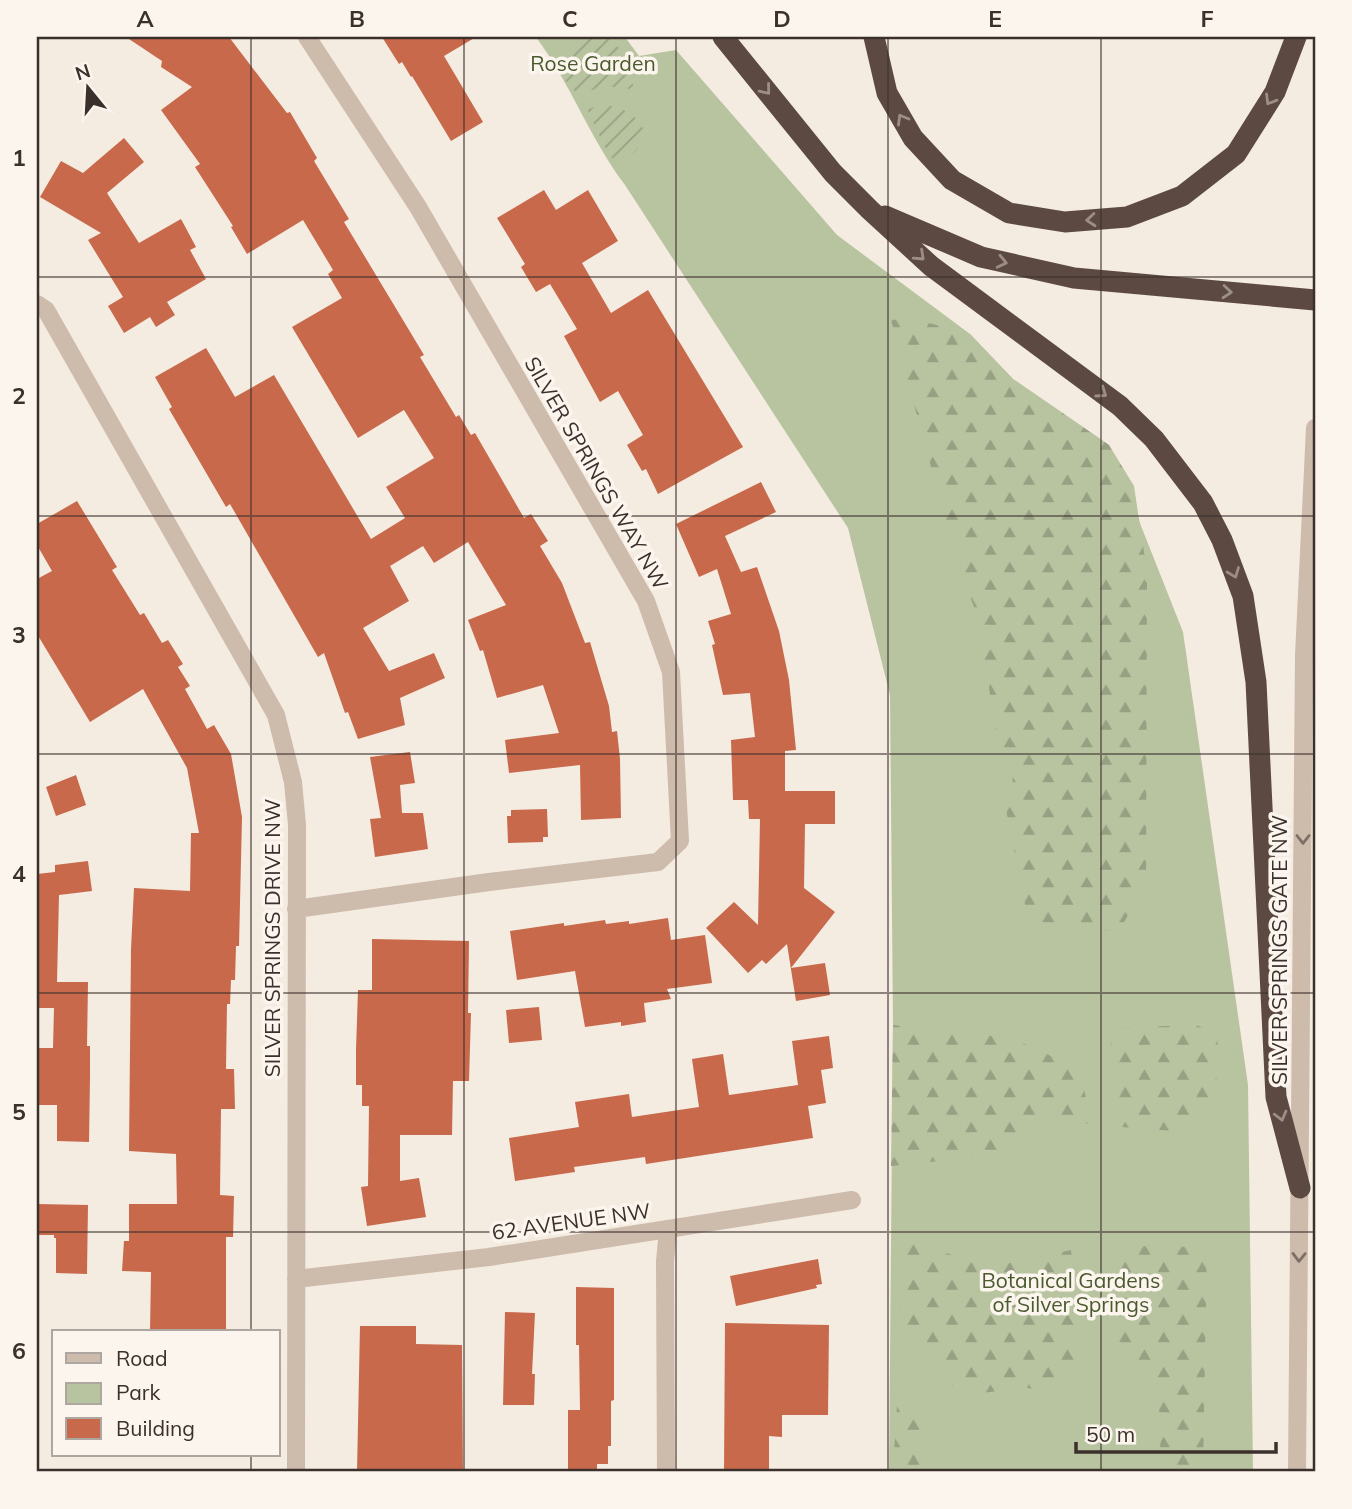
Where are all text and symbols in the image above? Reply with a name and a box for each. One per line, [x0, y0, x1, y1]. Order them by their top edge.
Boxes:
text: A [136, 4, 154, 33]
text: B [349, 4, 365, 33]
text: C [562, 4, 578, 33]
text: D [773, 4, 791, 33]
text: E [988, 4, 1002, 33]
text: F [1200, 4, 1214, 33]
park label: Rose Garden [530, 50, 656, 76]
north arrow [52, 52, 122, 122]
text: N [72, 58, 93, 85]
one-way arrow [757, 83, 770, 95]
one-way arrow [1265, 92, 1278, 105]
one-way arrow [897, 114, 910, 127]
text: 1 [12, 143, 26, 172]
one-way arrow [1085, 212, 1096, 227]
one-way arrow [912, 248, 925, 261]
one-way arrow [996, 253, 1008, 268]
one-way arrow [1222, 284, 1233, 299]
street label: SILVER SPRINGS WAY NW [520, 352, 674, 594]
text: 2 [12, 381, 26, 410]
one-way arrow [1094, 385, 1107, 397]
one-way arrow [1226, 567, 1240, 579]
text: 3 [12, 620, 26, 649]
street label: SILVER SPRINGS DRIVE NW [259, 799, 285, 1077]
street label: SILVER SPRINGS GATE NW [1266, 815, 1292, 1085]
one-way arrow [1295, 835, 1311, 845]
text: 4 [12, 859, 26, 888]
text: 5 [12, 1097, 26, 1126]
one-way arrow [1273, 1110, 1287, 1122]
street label: 62 AVENUE NW [490, 1197, 652, 1245]
one-way arrow [1292, 1251, 1307, 1262]
park label: Botanical Gardens of Silver Springs [982, 1267, 1161, 1317]
legend [52, 1330, 280, 1456]
text: 6 [12, 1336, 26, 1365]
text: Road [116, 1345, 167, 1371]
text: Park [116, 1379, 160, 1405]
scale bar [1076, 1411, 1275, 1455]
text: Building [116, 1415, 195, 1441]
text: 50 m [1086, 1421, 1135, 1447]

